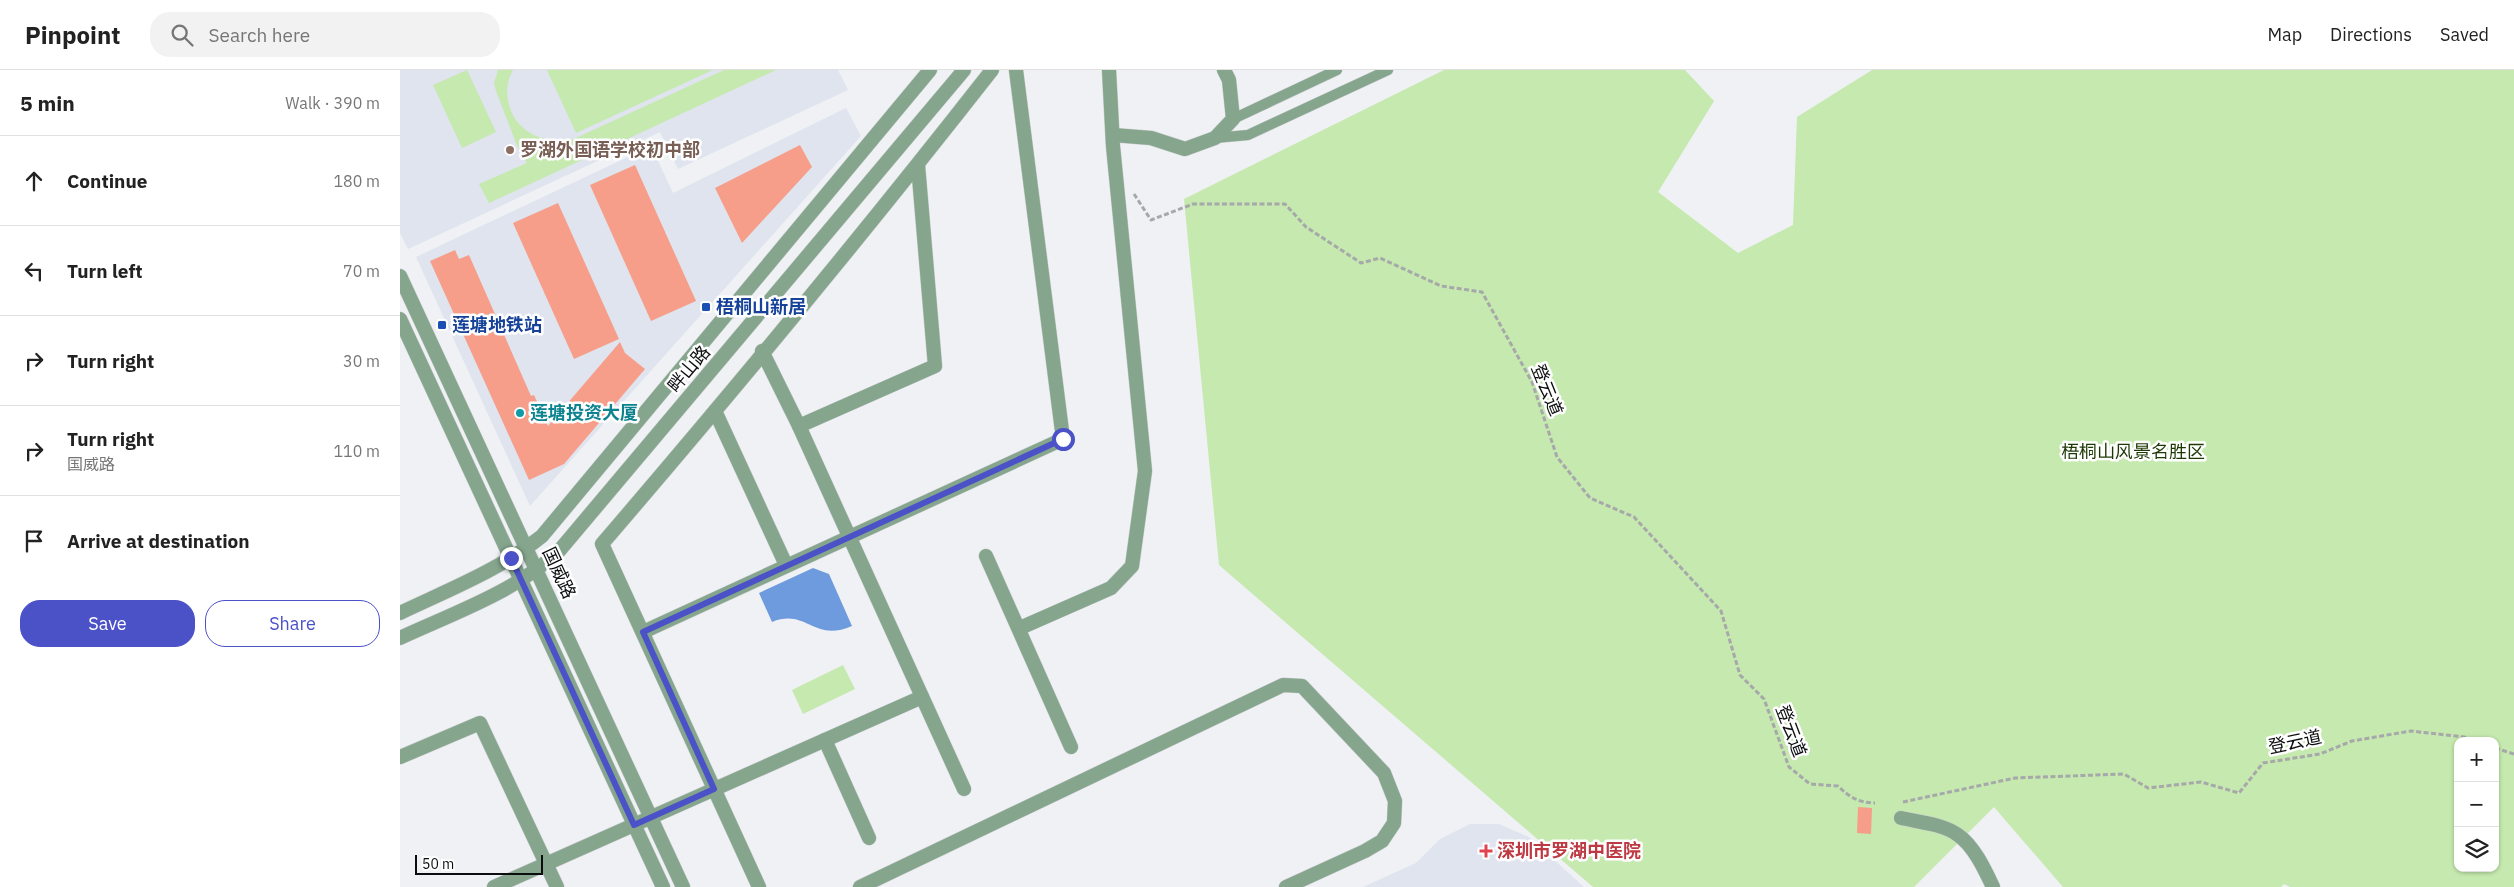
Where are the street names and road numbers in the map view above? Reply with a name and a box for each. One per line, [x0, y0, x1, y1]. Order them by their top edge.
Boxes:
street label: 畔山路 [662, 341, 715, 397]
street label: 登云道 [1527, 360, 1568, 419]
street label: 国威路 [538, 543, 581, 602]
street label: 登云道 [1771, 701, 1812, 760]
street label: 登云道 [2266, 725, 2324, 758]

